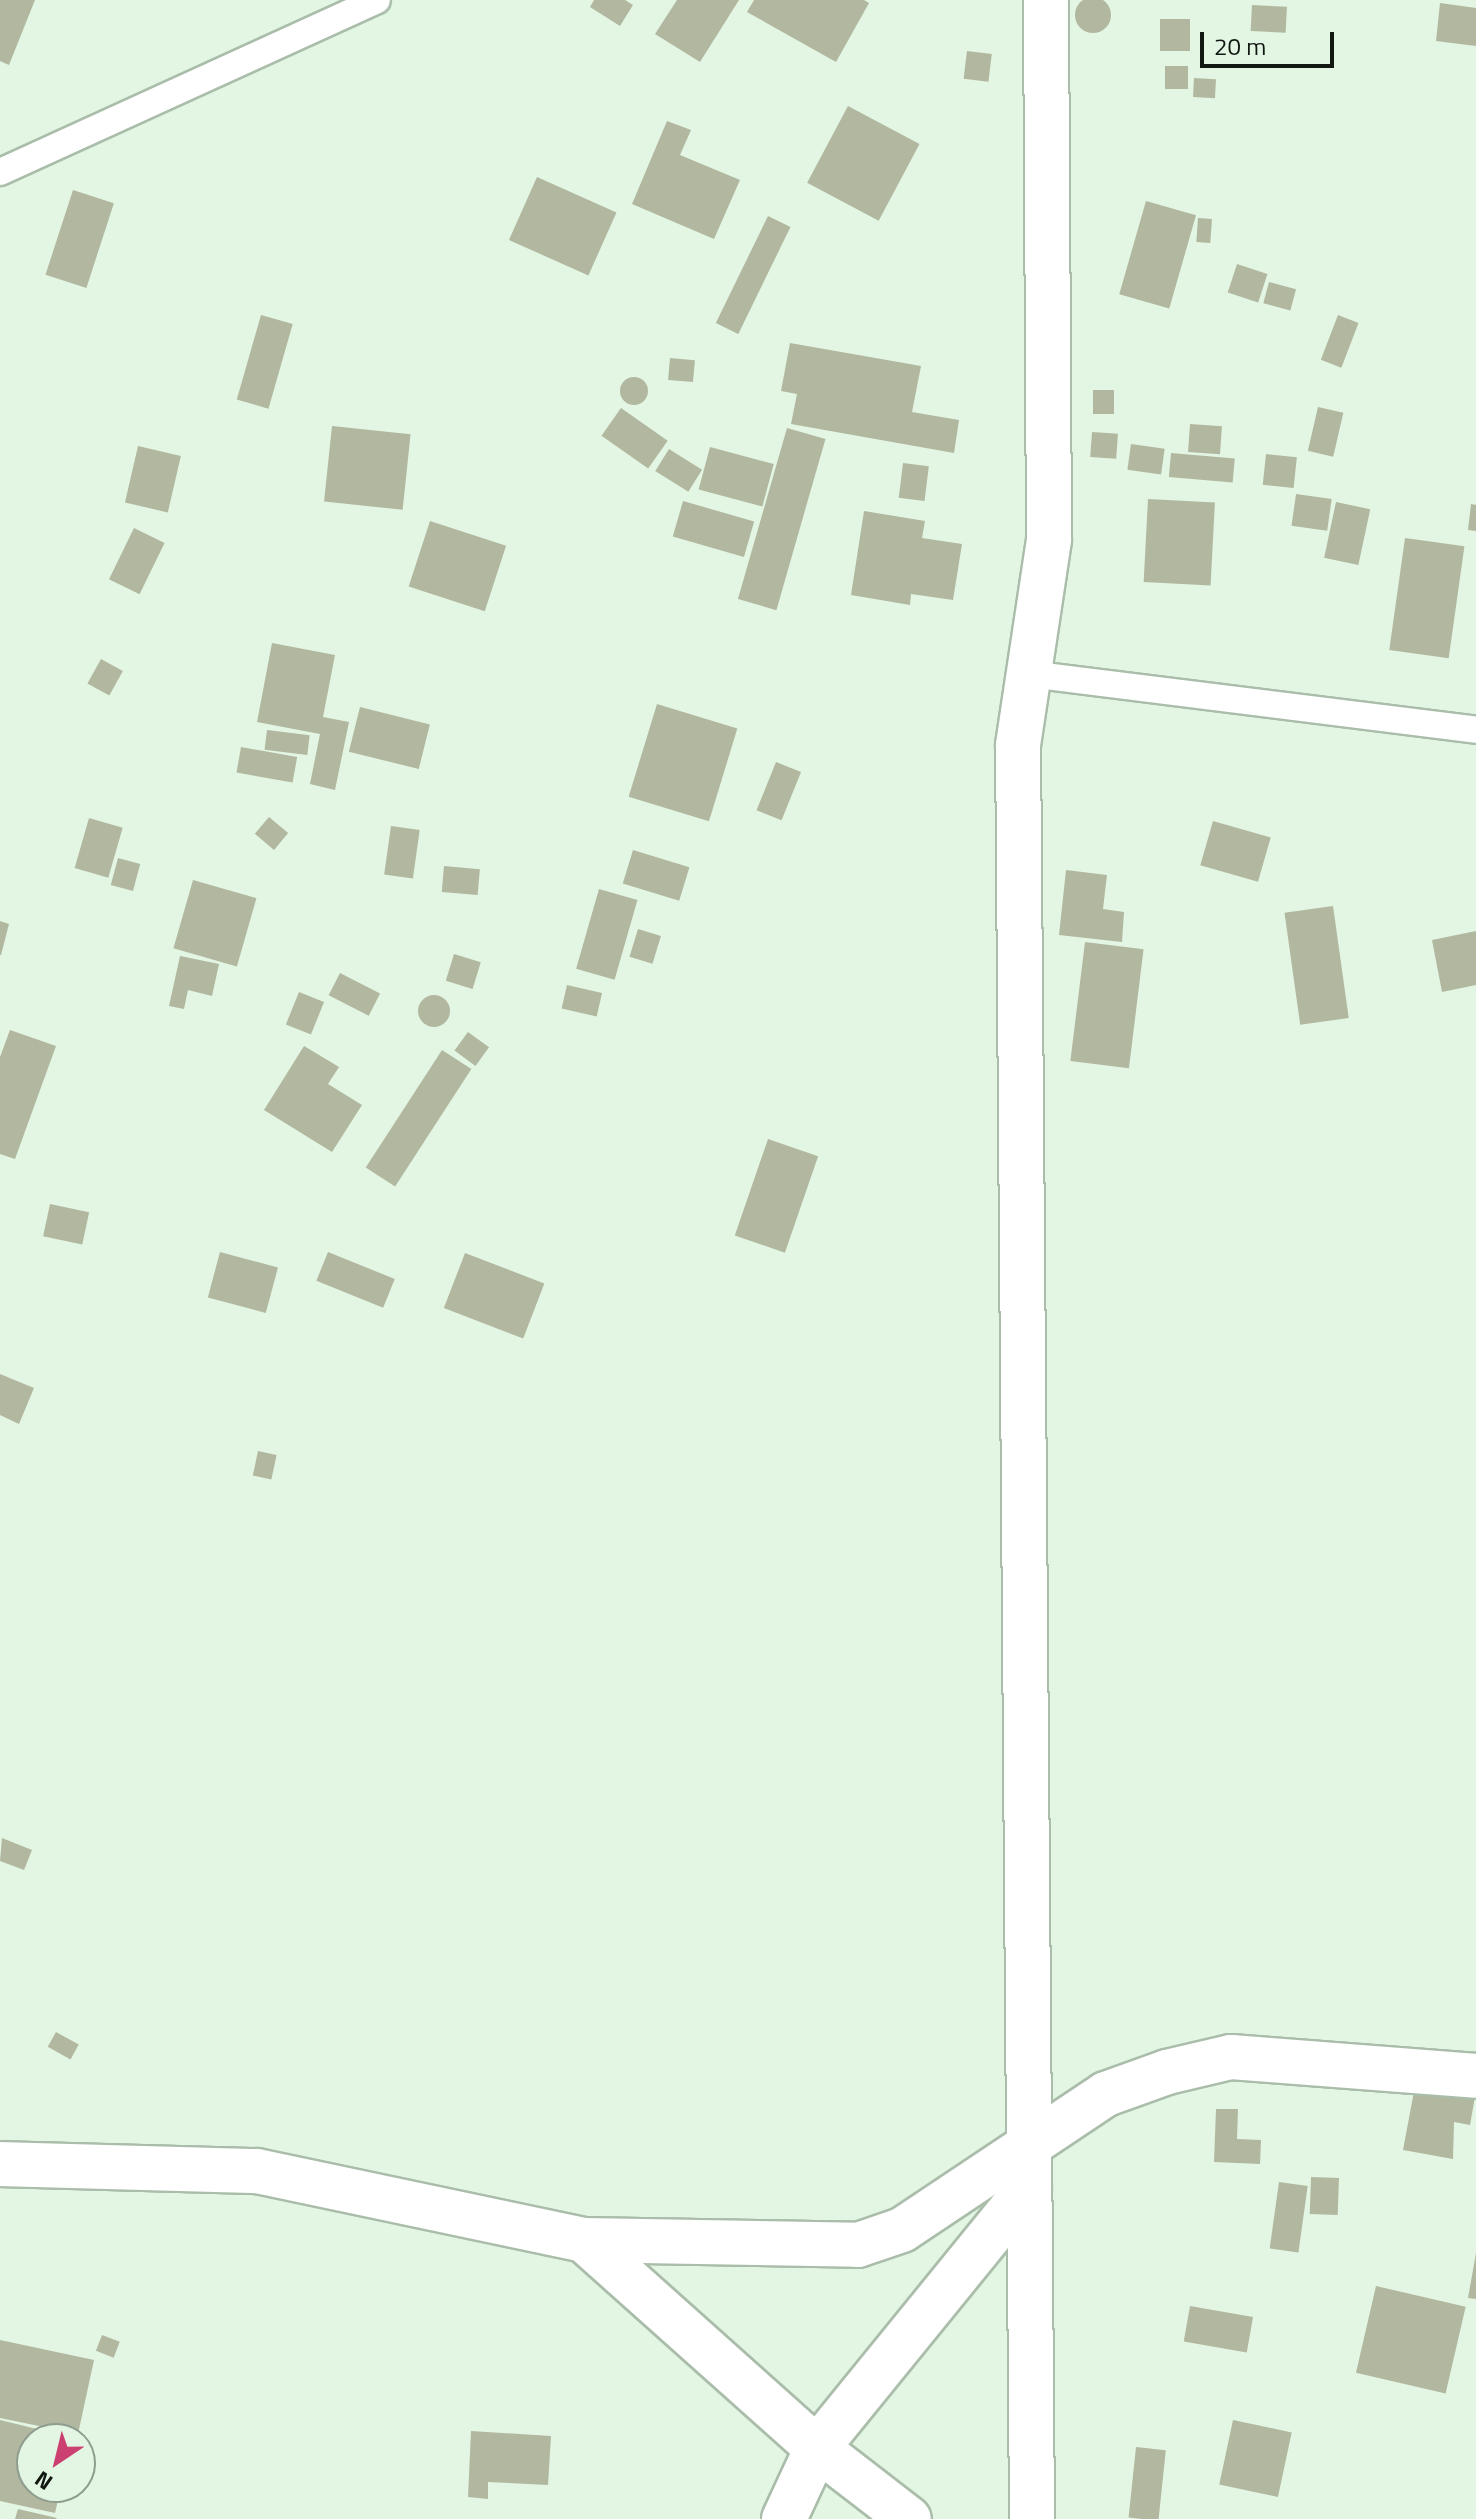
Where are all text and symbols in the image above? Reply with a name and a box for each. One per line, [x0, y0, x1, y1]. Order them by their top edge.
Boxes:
scale bar [1204, 16, 1338, 66]
text: 20 m [1214, 28, 1266, 64]
north arrow [16, 2423, 96, 2503]
text: N [27, 2463, 59, 2499]

